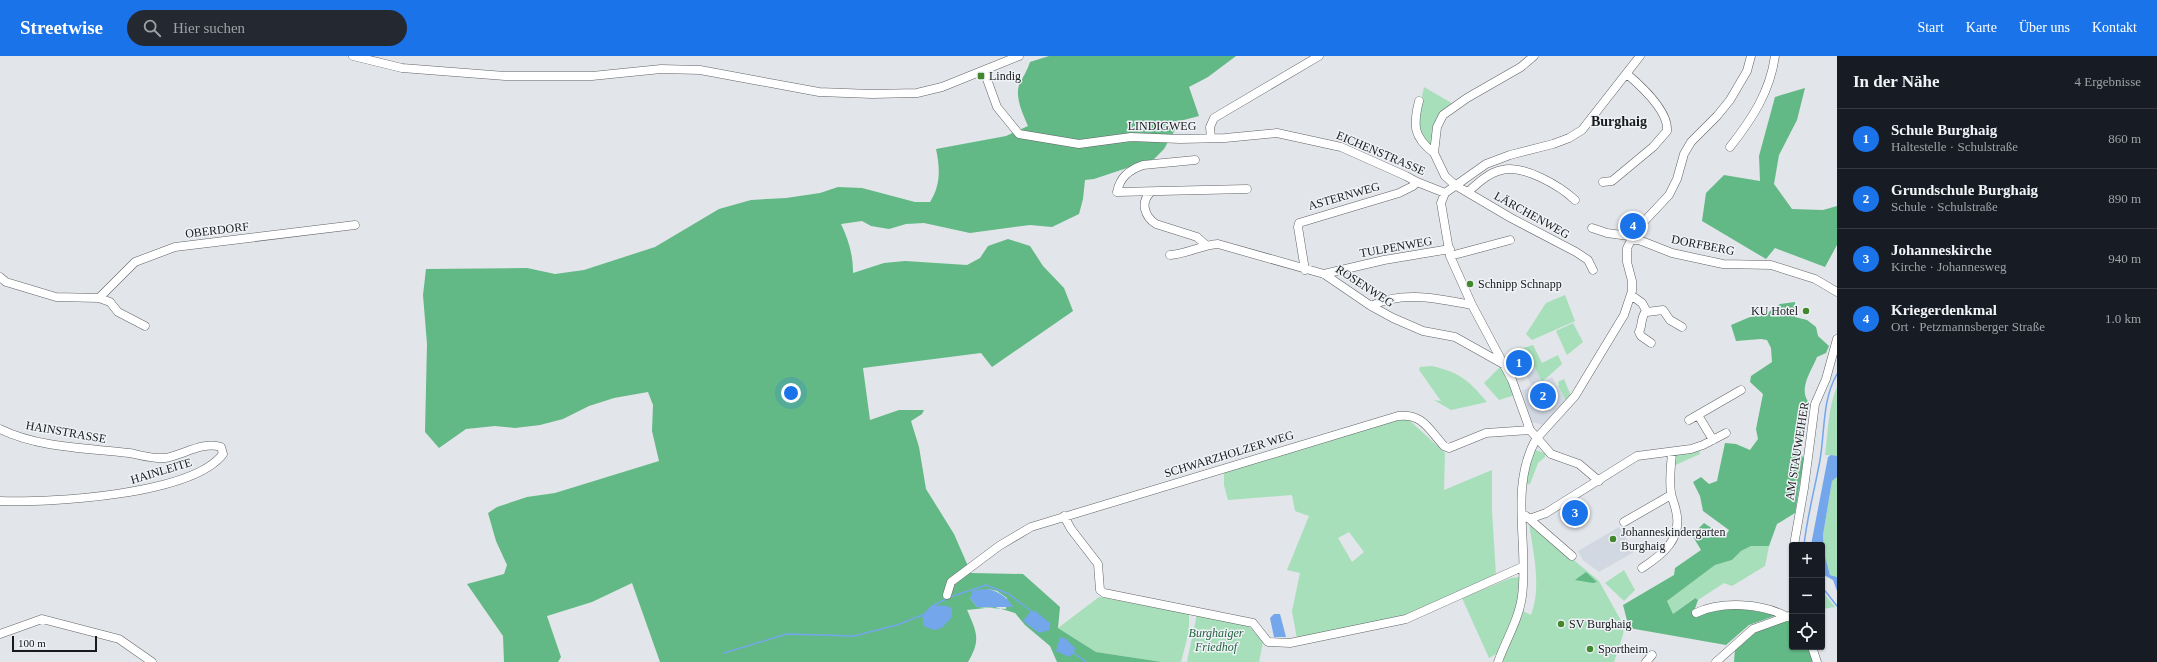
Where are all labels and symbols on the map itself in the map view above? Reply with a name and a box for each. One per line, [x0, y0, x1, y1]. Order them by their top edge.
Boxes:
place label: Lindig [989, 69, 1021, 83]
marker: Lindig [976, 71, 986, 81]
district label: Burghaig [1591, 114, 1647, 129]
street label: LINDIGWEG [1128, 119, 1197, 133]
street label: EICHENSTRASSE [1334, 128, 1428, 178]
street label: ASTERNWEG [1307, 179, 1382, 213]
street label: LÄRCHENWEG [1492, 189, 1572, 242]
pin: 4 [1620, 211, 1646, 241]
street label: OBERDORF [184, 219, 250, 241]
street label: DORFBERG [1670, 232, 1736, 258]
street label: TULPENWEG [1359, 234, 1434, 260]
street label: ROSENWEG [1333, 262, 1397, 310]
place label: Schnipp Schnapp [1478, 277, 1562, 291]
marker: Schnipp Schnapp [1465, 279, 1475, 289]
place label: KU Hotel [1751, 304, 1799, 318]
marker: KU Hotel [1801, 306, 1811, 316]
pin: 1 [1506, 348, 1532, 378]
pin: 2 [1530, 381, 1556, 411]
your location [781, 383, 801, 403]
street label: AM STAUWEIHER [1782, 401, 1812, 501]
street label: HAINSTRASSE [25, 418, 107, 446]
street label: SCHWARZHOLZER WEG [1163, 428, 1296, 480]
street label: HAINLEITE [129, 455, 193, 487]
pin: 3 [1562, 498, 1588, 528]
place label: Johanneskindergarten Burghaig [1621, 525, 1725, 553]
marker: Johanneskindergarten Burghaig [1608, 534, 1618, 544]
place label: SV Burghaig [1569, 617, 1632, 631]
marker: SV Burghaig [1556, 619, 1566, 629]
park label: Burghaiger Friedhof [1189, 626, 1244, 654]
scale bar [12, 634, 97, 653]
place label: Sportheim [1598, 642, 1649, 656]
marker: Sportheim [1585, 644, 1595, 654]

